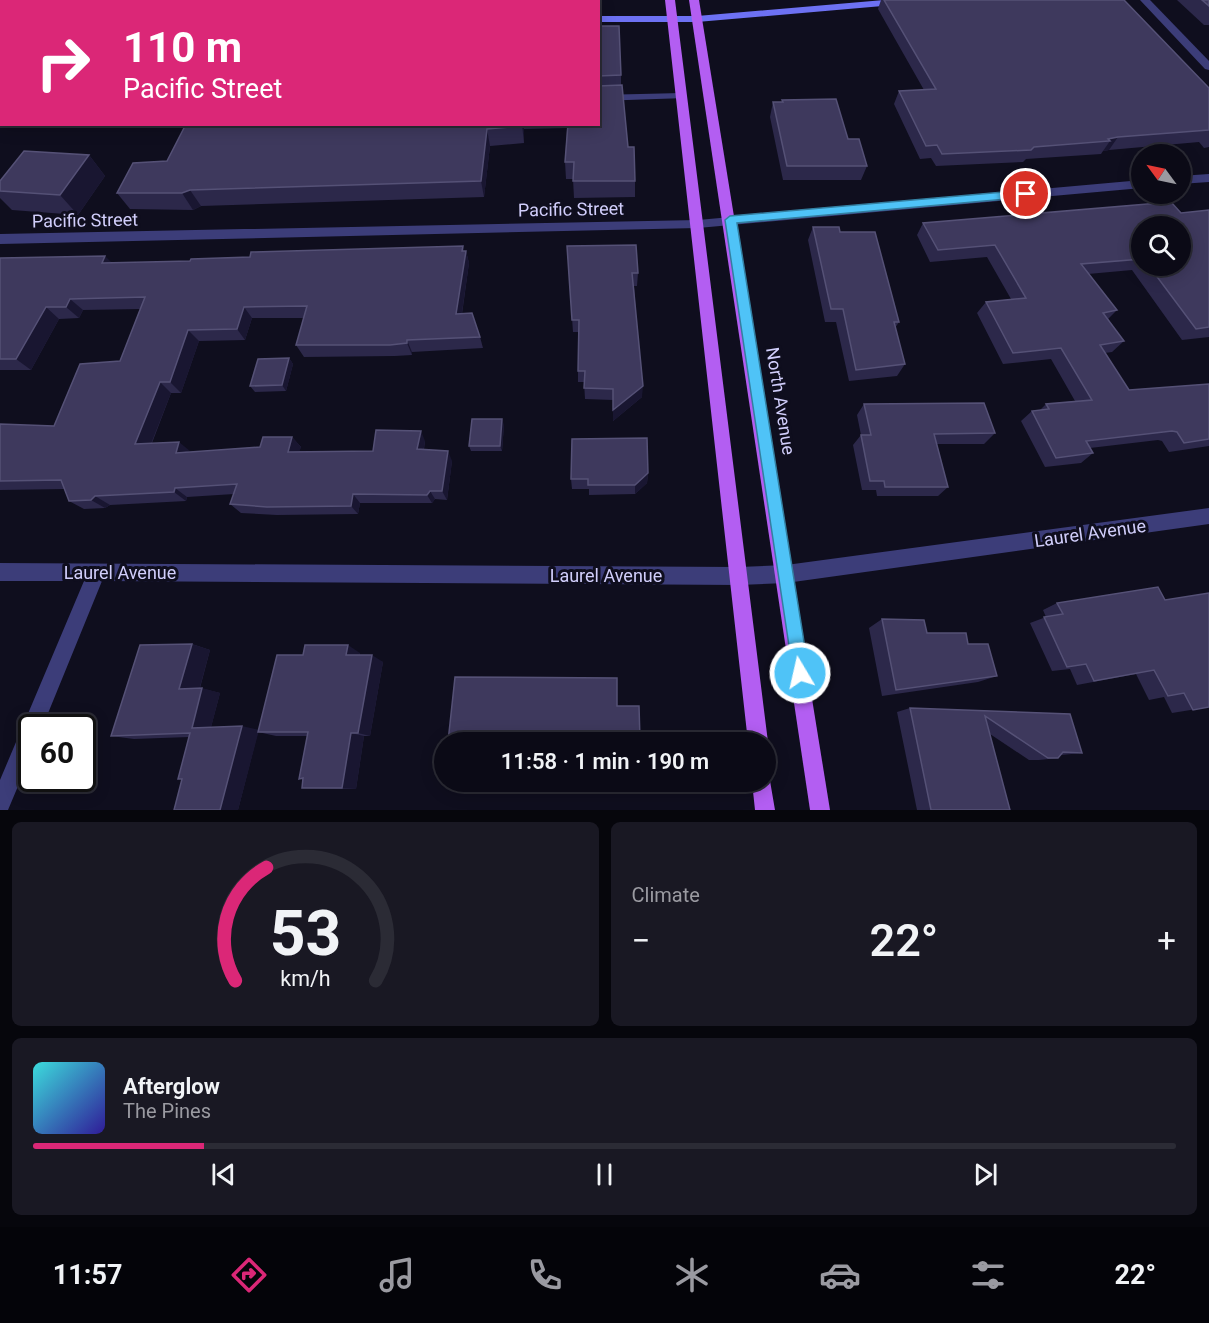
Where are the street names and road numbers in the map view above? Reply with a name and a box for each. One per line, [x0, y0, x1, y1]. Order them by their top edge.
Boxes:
street label: Pacific Street [518, 198, 624, 220]
street label: Pacific Street [32, 209, 138, 231]
street label: North Avenue [762, 346, 800, 456]
street label: Laurel Avenue [1033, 515, 1147, 551]
street label: Laurel Avenue [64, 562, 176, 583]
street label: Laurel Avenue [550, 565, 662, 586]

